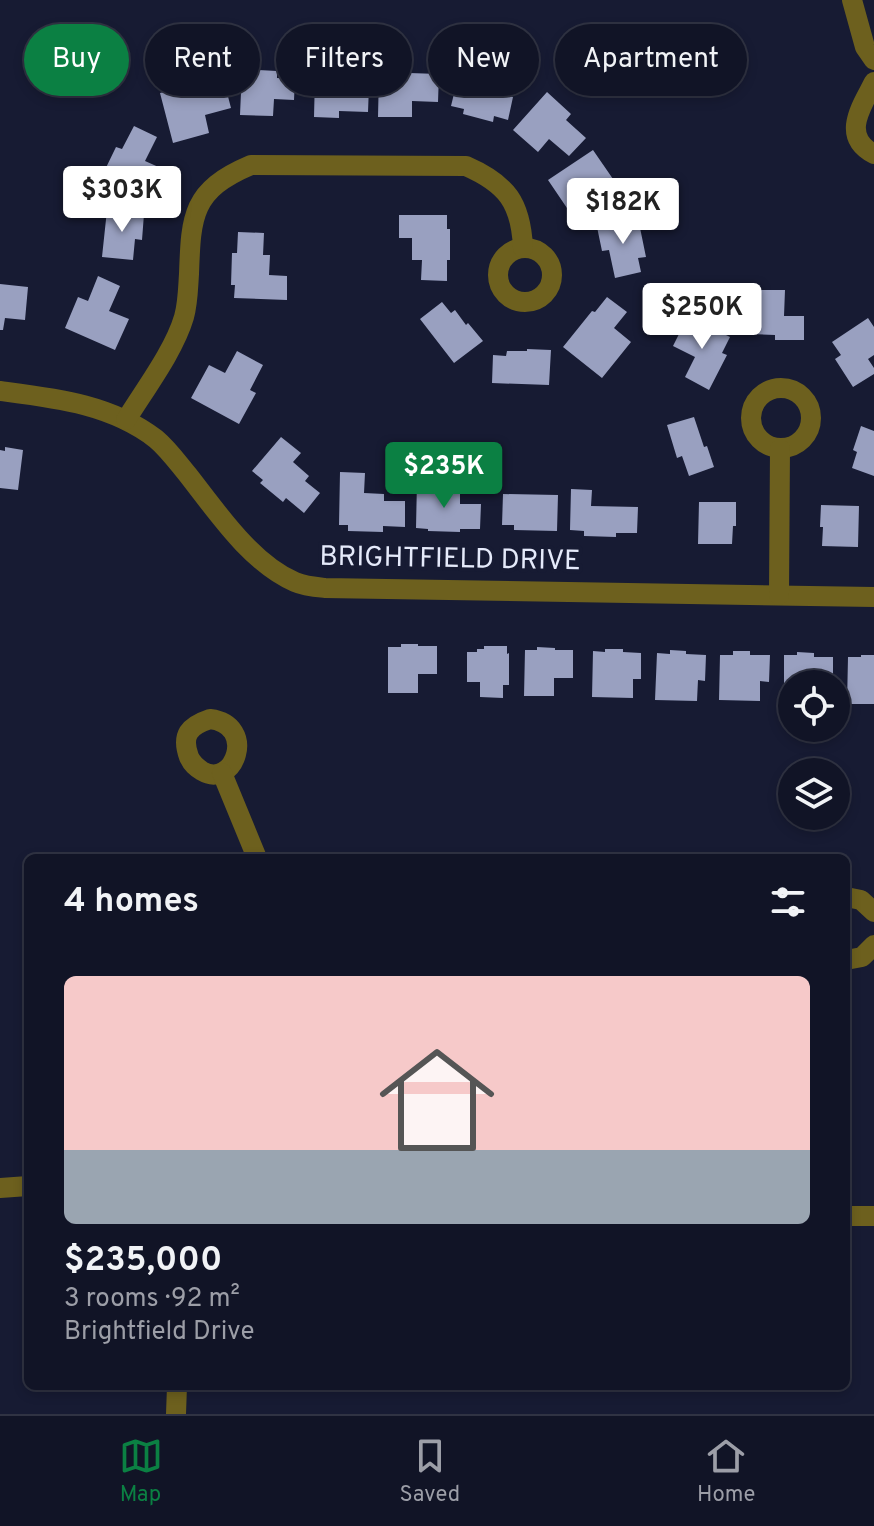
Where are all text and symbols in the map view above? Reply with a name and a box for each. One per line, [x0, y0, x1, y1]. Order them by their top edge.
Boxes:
chip: Buy [24, 24, 129, 96]
chip: Rent [145, 24, 260, 96]
chip: Filters [276, 24, 412, 96]
chip: New [428, 24, 539, 96]
chip: Apartment [555, 24, 747, 96]
pin: $303K [66, 166, 178, 234]
text: $303K [81, 175, 163, 208]
pin: $182K [567, 178, 679, 246]
text: $182K [585, 187, 661, 220]
pin: $250K [646, 283, 758, 351]
text: $250K [661, 292, 743, 325]
pin: $235K [388, 442, 500, 510]
text: $235K [403, 451, 485, 484]
street label: BRIGHTFIELD DRIVE [319, 540, 581, 580]
map controls [778, 670, 850, 830]
button: locate [778, 670, 850, 742]
button: layers [778, 758, 850, 830]
icon: filters [766, 880, 810, 924]
text: 4 homes [64, 881, 199, 924]
icon: home [365, 1028, 509, 1172]
text: $235,000 [64, 1240, 222, 1283]
text: 3 rooms · 92 m² [64, 1283, 240, 1316]
text: Brightfield Drive [64, 1316, 255, 1349]
tab: Map [119, 1434, 163, 1509]
tab: Saved [400, 1434, 460, 1509]
tab: Home [697, 1434, 755, 1509]

